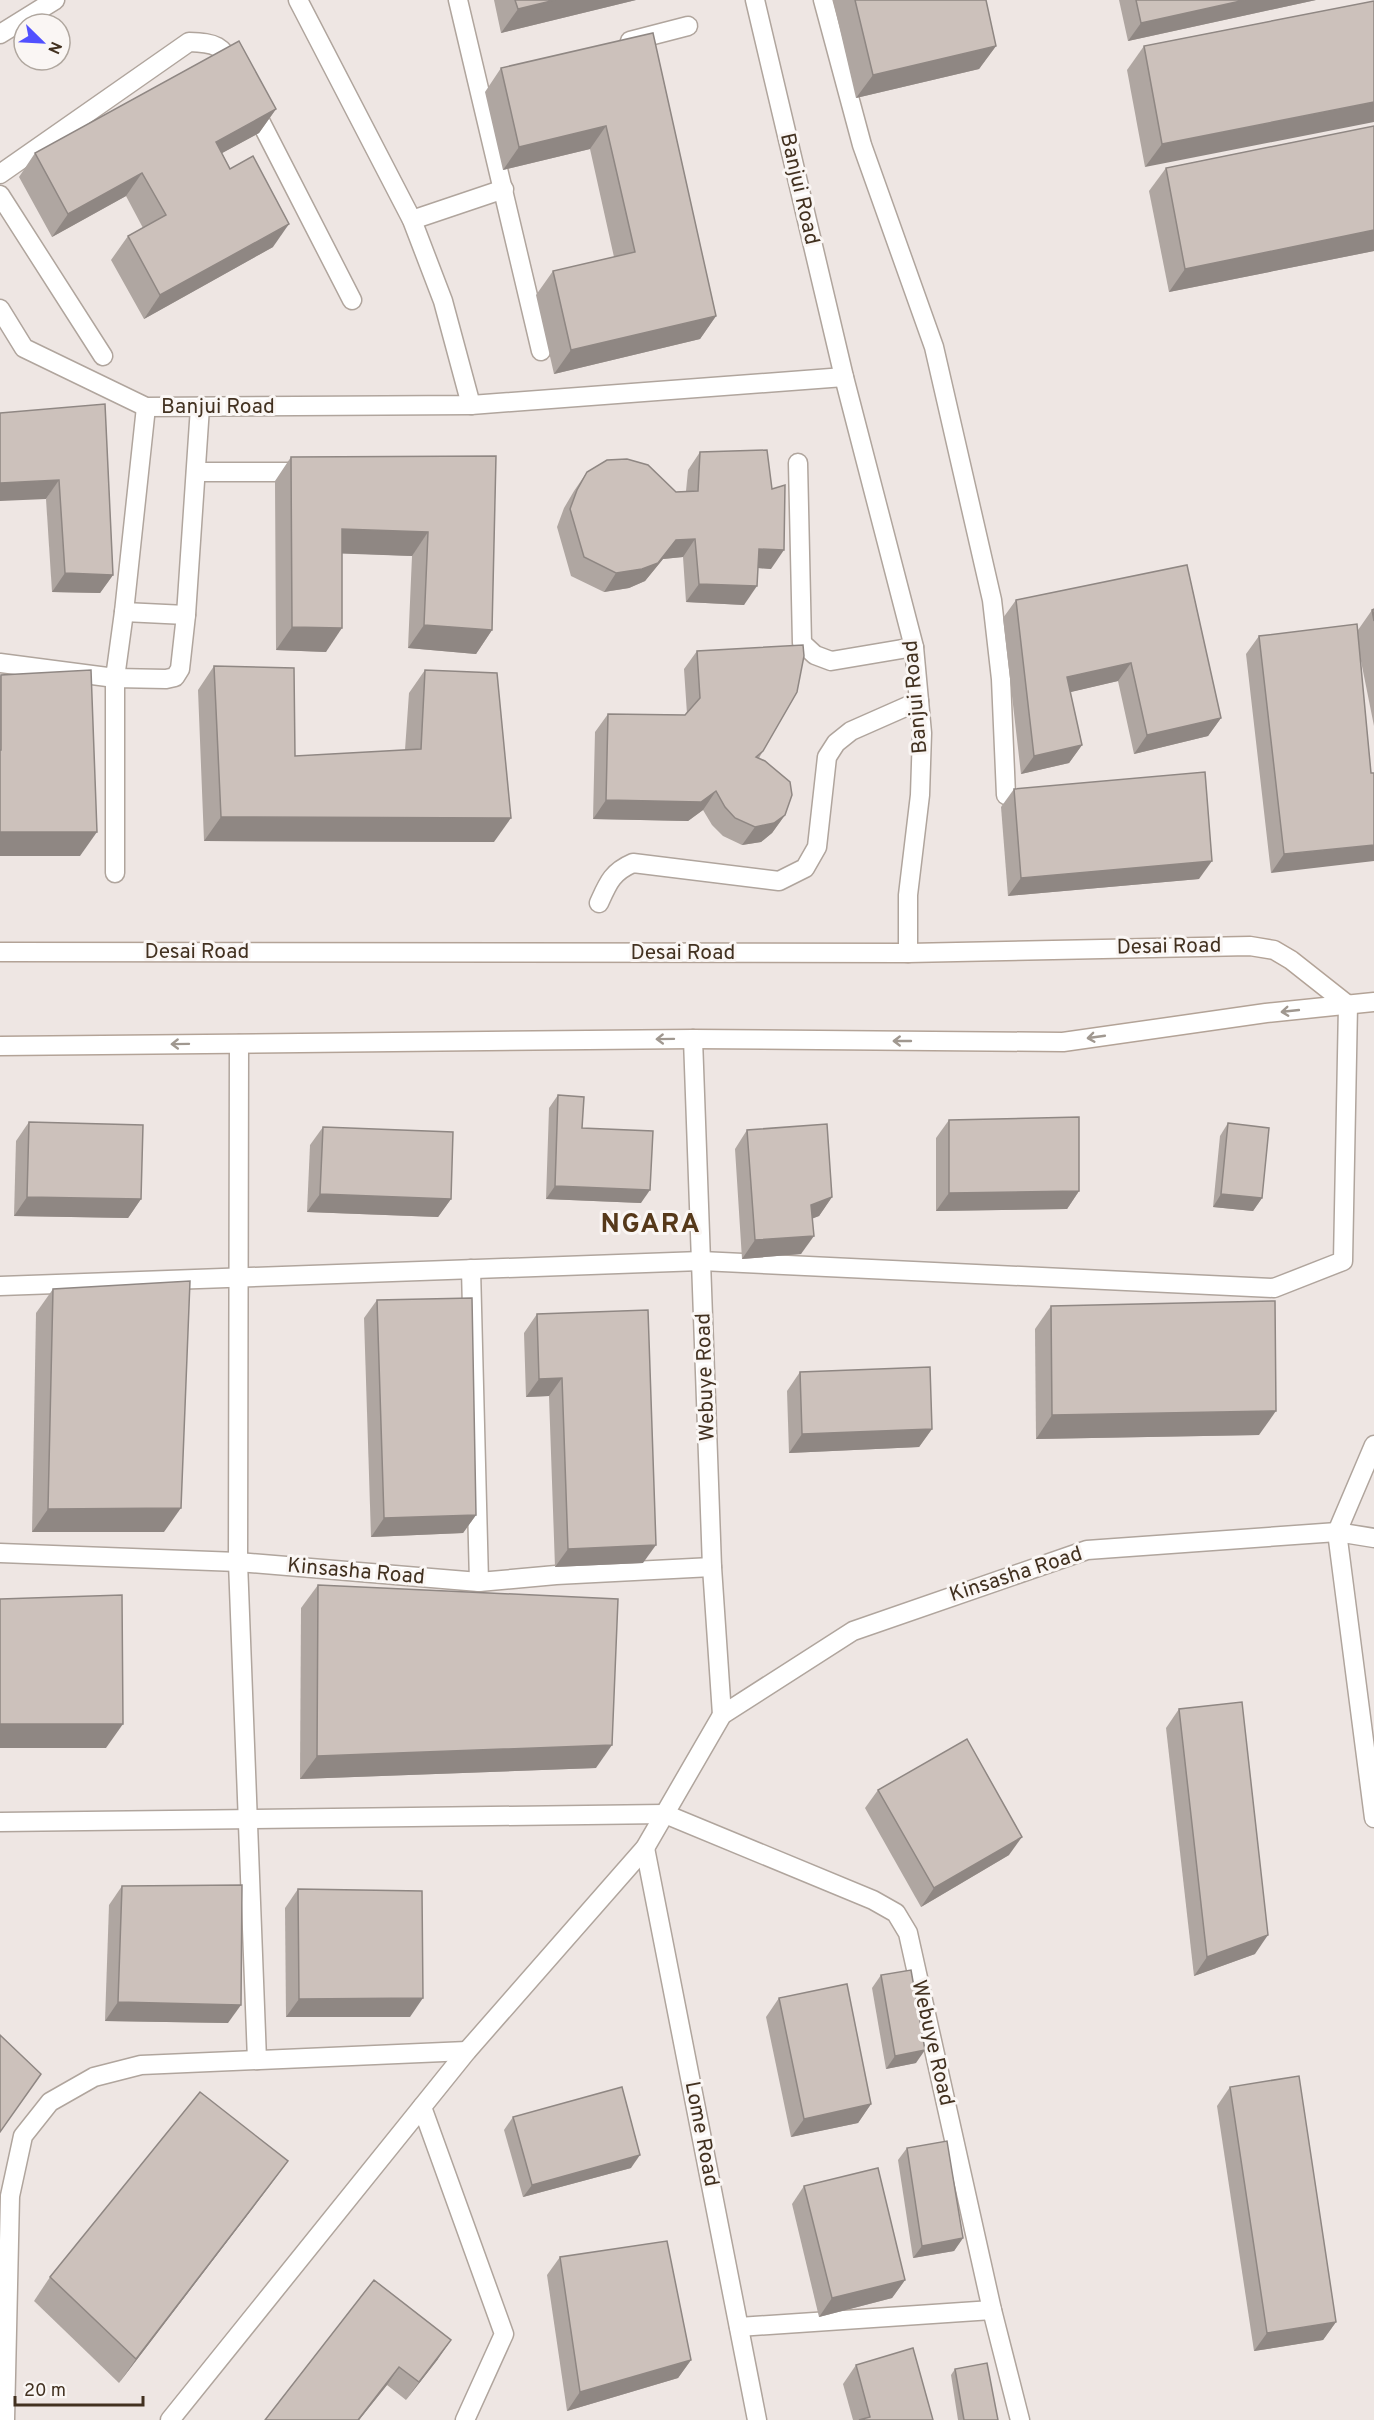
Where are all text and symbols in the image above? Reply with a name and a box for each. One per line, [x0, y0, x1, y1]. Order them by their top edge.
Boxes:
north arrow [12, 12, 72, 72]
text: N [42, 38, 65, 57]
street label: Banjui Road [773, 131, 825, 247]
street label: Banjui Road [161, 394, 275, 421]
street label: Banjui Road [898, 639, 934, 755]
street label: Desai Road [1116, 933, 1222, 961]
street label: Desai Road [145, 939, 249, 966]
street label: Desai Road [631, 940, 735, 967]
one-way arrow [1280, 1006, 1300, 1017]
one-way arrow [1087, 1032, 1107, 1043]
one-way arrow [655, 1033, 675, 1045]
one-way arrow [892, 1035, 912, 1046]
one-way arrow [171, 1039, 191, 1050]
district label: NGARA [601, 1208, 701, 1242]
street label: Webuye Road [690, 1312, 722, 1442]
street label: Kinsasha Road [946, 1541, 1086, 1609]
street label: Kinsasha Road [286, 1553, 426, 1591]
street label: Webuye Road [904, 1977, 960, 2109]
street label: Lome Road [678, 2079, 724, 2189]
scale bar [15, 2369, 142, 2407]
text: 20 m [24, 2380, 66, 2403]

